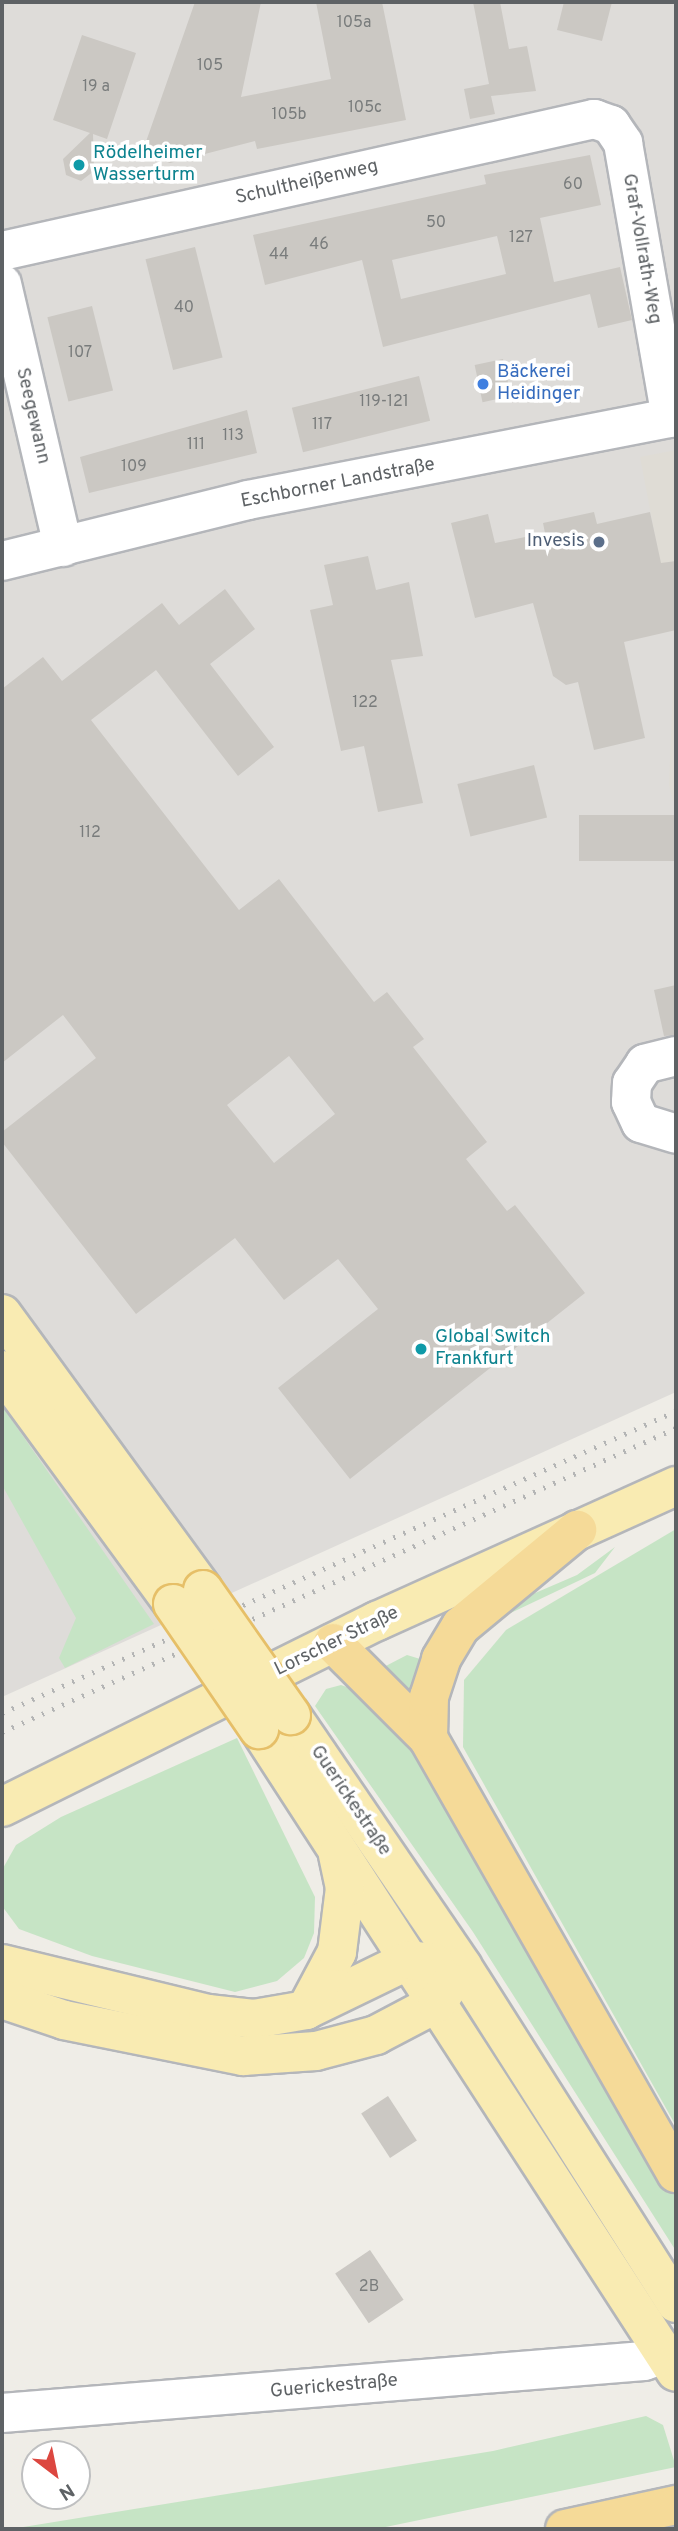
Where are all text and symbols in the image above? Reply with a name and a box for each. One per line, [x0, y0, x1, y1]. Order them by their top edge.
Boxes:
house number: 105a [337, 13, 371, 33]
house number: 105 [197, 56, 223, 76]
house number: 19 a [82, 77, 110, 97]
house number: 105c [348, 98, 382, 118]
house number: 105b [271, 105, 307, 125]
place label: Rödelheimer Wasserturm [93, 143, 203, 187]
street label: Schultheißenweg [233, 155, 381, 211]
marker: Rödelheimer Wasserturm [71, 157, 87, 173]
street label: Graf-Vollrath-Weg [617, 172, 665, 326]
house number: 60 [563, 175, 583, 195]
house number: 50 [426, 213, 446, 233]
house number: 127 [509, 228, 533, 248]
house number: 46 [309, 235, 329, 255]
house number: 44 [269, 245, 289, 265]
house number: 40 [174, 298, 194, 318]
house number: 107 [68, 343, 92, 363]
place label: Bäckerei Heidinger [497, 362, 580, 406]
street label: Seegewann [10, 366, 54, 466]
marker: Bäckerei Heidinger [475, 376, 491, 392]
house number: 119-121 [359, 392, 409, 412]
house number: 117 [312, 415, 332, 435]
house number: 113 [222, 426, 244, 446]
house number: 111 [187, 435, 205, 455]
street label: Eschborner Landstraße [239, 454, 437, 514]
house number: 109 [121, 457, 147, 477]
place label: Invesis [527, 531, 585, 553]
marker: Invesis [591, 534, 607, 550]
house number: 122 [352, 693, 378, 713]
house number: 112 [79, 823, 101, 843]
place label: Global Switch Frankfurt [435, 1327, 550, 1371]
marker: Global Switch Frankfurt [413, 1341, 429, 1357]
street label: Lorscher Straße [271, 1602, 403, 1682]
street label: Guerickestraße [305, 1742, 395, 1860]
house number: 2B [359, 2277, 379, 2297]
street label: Guerickestraße [269, 2370, 399, 2404]
north arrow [21, 2440, 91, 2510]
text: N [54, 2477, 78, 2505]

